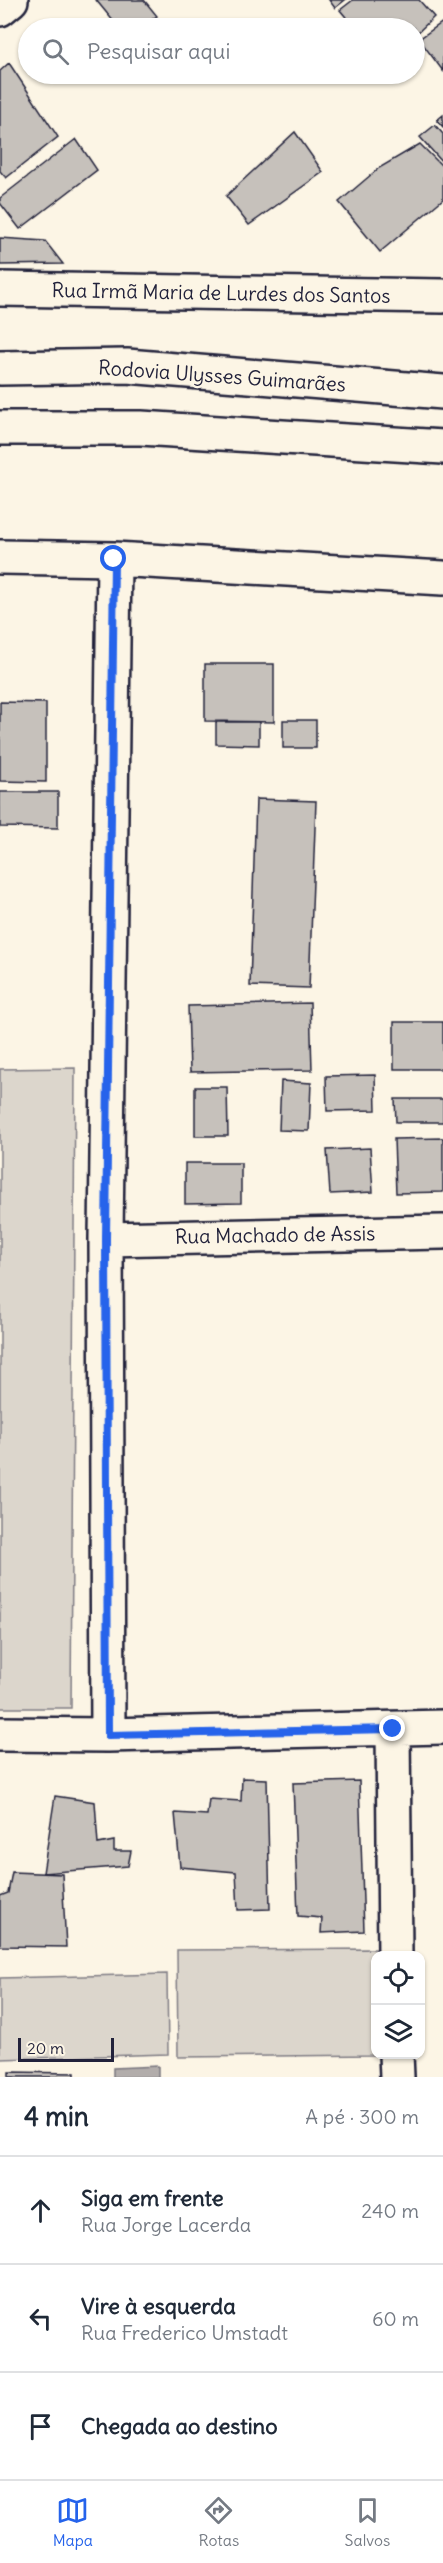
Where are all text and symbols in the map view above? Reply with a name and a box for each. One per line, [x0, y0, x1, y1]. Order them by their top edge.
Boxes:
search box [18, 18, 425, 84]
icon: search [39, 35, 72, 68]
text: Pesquisar aqui [87, 37, 230, 65]
street label: Rua Irmã Maria de Lurdes dos Santos [51, 277, 391, 308]
street label: Rodovia Ulysses Guimarães [97, 354, 347, 397]
route start [100, 545, 126, 571]
street label: Rua Machado de Assis [175, 1220, 375, 1249]
route end [379, 1715, 405, 1741]
map controls [371, 1951, 425, 2059]
button: locate [371, 1951, 425, 2005]
button: layers [371, 2005, 425, 2059]
scale bar [18, 2035, 114, 2062]
text: 20 m [27, 2038, 64, 2058]
text: 4 min [24, 2100, 89, 2133]
text: A pé · 300 m [305, 2104, 419, 2129]
text: Siga em frente [81, 2184, 224, 2212]
icon: ahead [24, 2194, 57, 2227]
text: 240 m [361, 2198, 419, 2223]
text: Rua Jorge Lacerda [81, 2212, 251, 2237]
text: Vire à esquerda [81, 2292, 236, 2320]
icon: left [24, 2302, 57, 2335]
text: 60 m [372, 2306, 419, 2331]
text: Rua Frederico Umstadt [81, 2320, 288, 2345]
icon: arrive [24, 2410, 57, 2443]
text: Chegada ao destino [81, 2412, 278, 2440]
tab: Mapa [53, 2494, 93, 2550]
tab: Rotas [198, 2494, 239, 2550]
tab: Salvos [345, 2494, 390, 2550]

